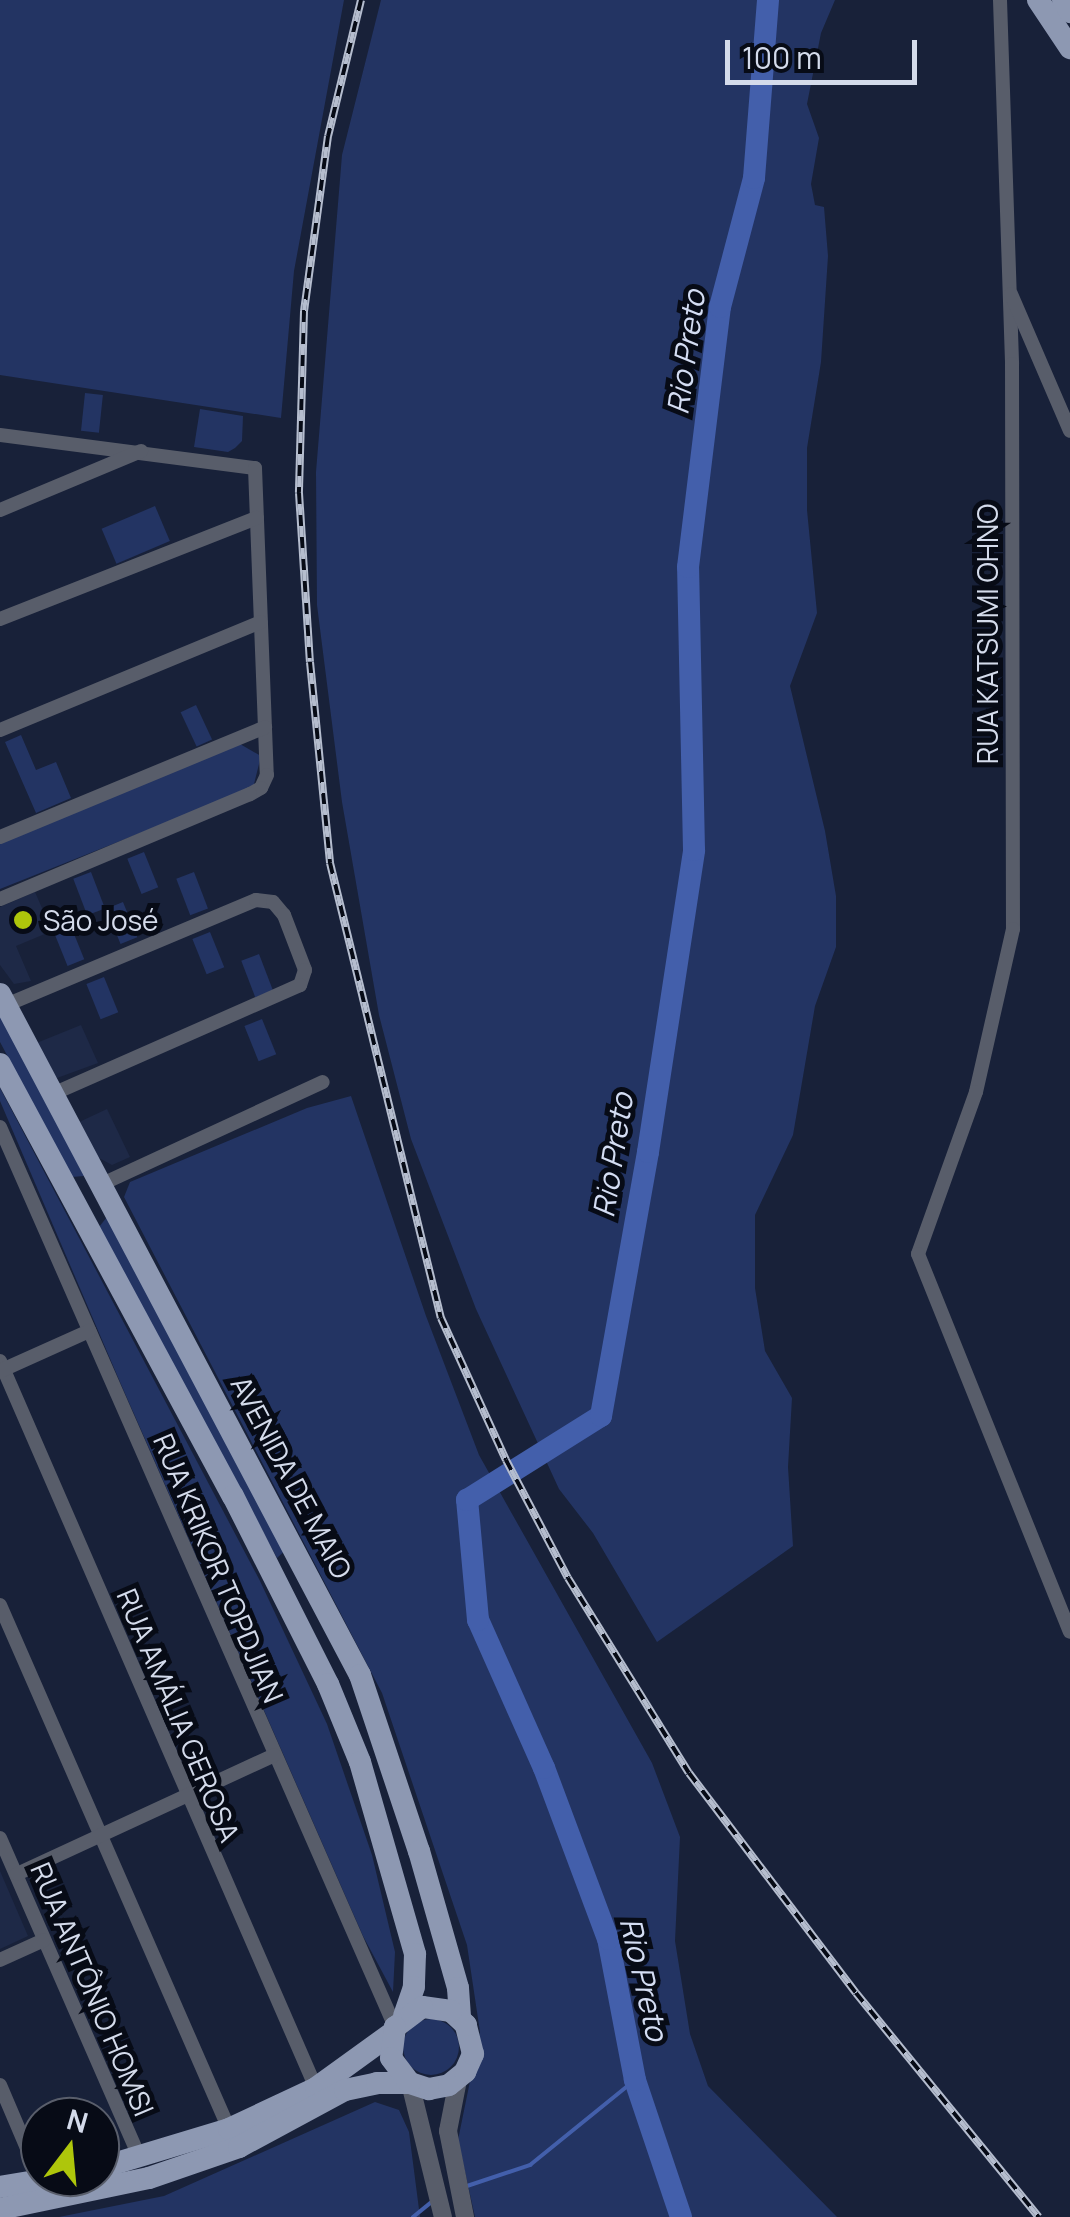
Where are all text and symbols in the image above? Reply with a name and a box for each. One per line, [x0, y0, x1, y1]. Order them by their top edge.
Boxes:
scale bar [730, 20, 922, 82]
text: 100 m [742, 37, 822, 78]
water label: Rio Preto [659, 288, 713, 416]
street label: RUA KATSUMI OHNO [970, 504, 1004, 764]
place label: São José [43, 903, 158, 937]
marker: São José [12, 909, 34, 931]
water label: Rio Preto [585, 1090, 641, 1220]
street label: AVENIDA DE MAIO [225, 1370, 359, 1584]
street label: RUA KRIKOR TOPDJIAN [147, 1428, 291, 1708]
street label: RUA AMÁLIA GEROSA [110, 1583, 248, 1847]
street label: RUA ANTÔNIO HOMSI [24, 1857, 162, 2121]
water label: Rio Preto [612, 1914, 676, 2044]
north arrow [20, 2097, 120, 2197]

